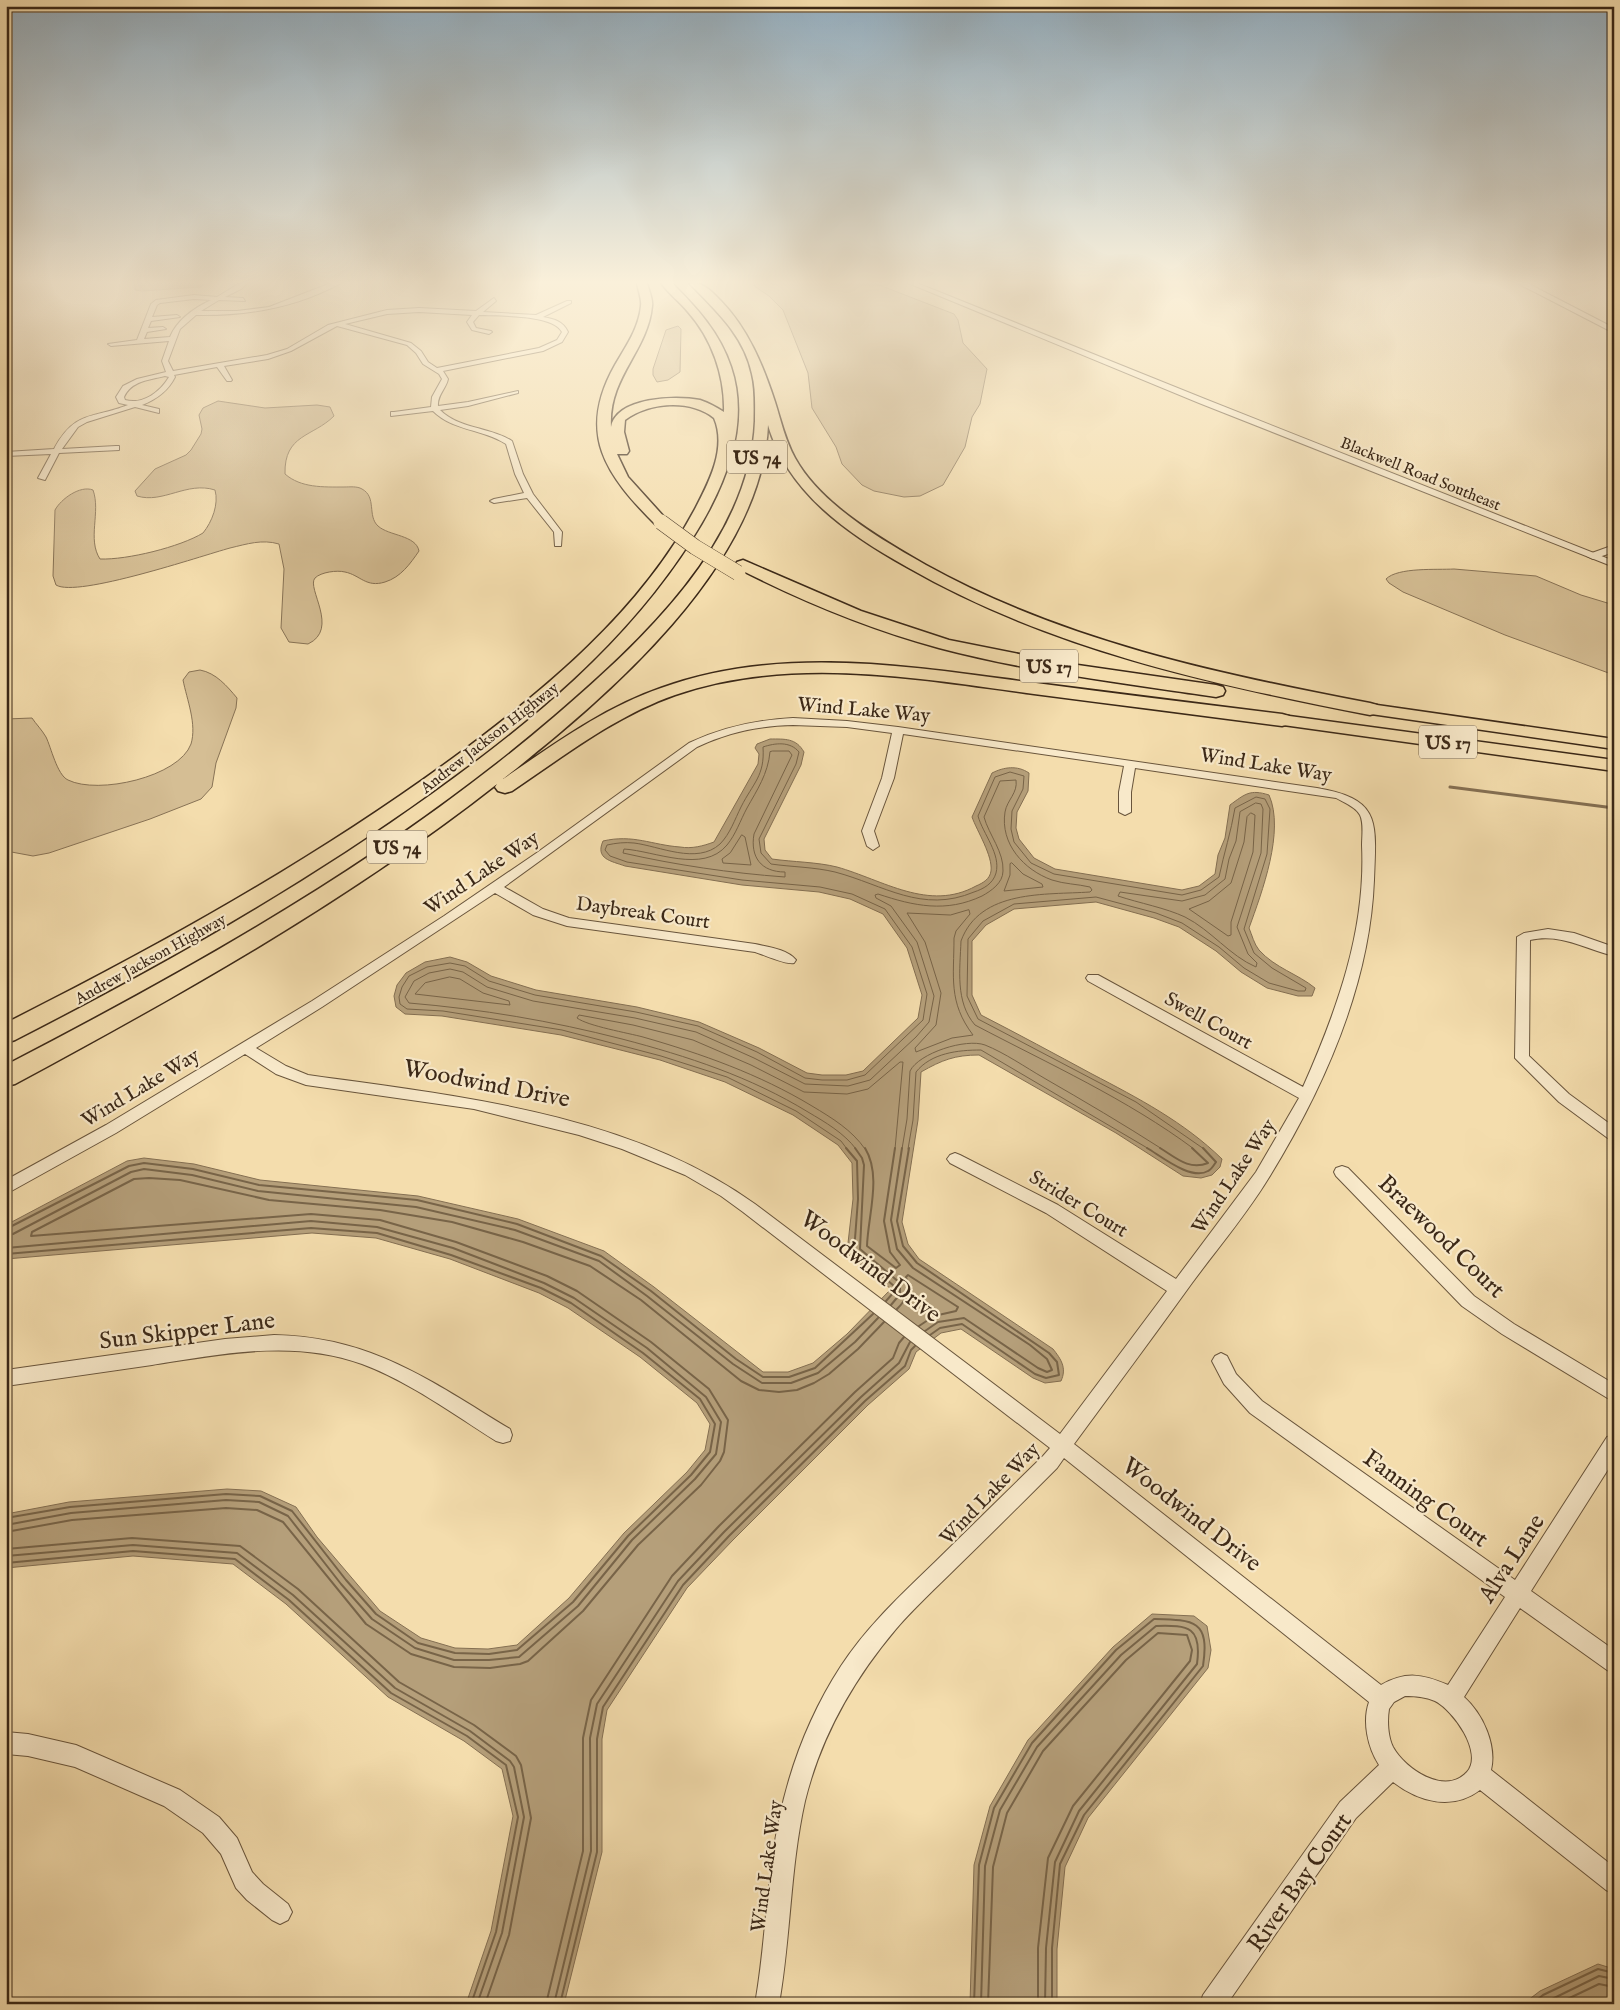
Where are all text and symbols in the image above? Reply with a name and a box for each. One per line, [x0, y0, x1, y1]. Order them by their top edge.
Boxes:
street label: Blackwell Road Southeast [1337, 433, 1504, 516]
road number: US 74 [727, 441, 787, 474]
road number: US 17 [1020, 649, 1078, 682]
street label: Andrew Jackson Highway [416, 678, 563, 799]
street label: Wind Lake Way [796, 692, 931, 729]
road number: US 17 [1419, 726, 1477, 759]
street label: Wind Lake Way [1198, 743, 1334, 788]
street label: Wind Lake Way [420, 826, 544, 921]
road number: US 74 [367, 830, 427, 864]
street label: Daybreak Court [574, 892, 711, 935]
street label: Andrew Jackson Highway [71, 910, 230, 1010]
street label: Swell Court [1160, 987, 1257, 1056]
street label: Wind Lake Way [77, 1043, 204, 1133]
street label: Woodwind Drive [401, 1053, 573, 1116]
street label: Wind Lake Way [1187, 1115, 1282, 1239]
street label: Strider Court [1024, 1165, 1132, 1244]
street label: Braewood Court [1371, 1169, 1511, 1306]
street label: Woodwind Drive [793, 1204, 947, 1330]
street label: Sun Skipper Lane [98, 1305, 277, 1358]
street label: Wind Lake Way [935, 1437, 1045, 1551]
street label: Fanning Court [1356, 1443, 1494, 1555]
street label: Woodwind Drive [1115, 1451, 1267, 1579]
street label: Alva Lane [1472, 1508, 1552, 1610]
street label: Wind Lake Way [746, 1798, 789, 1934]
street label: River Bay Court [1241, 1807, 1360, 1958]

